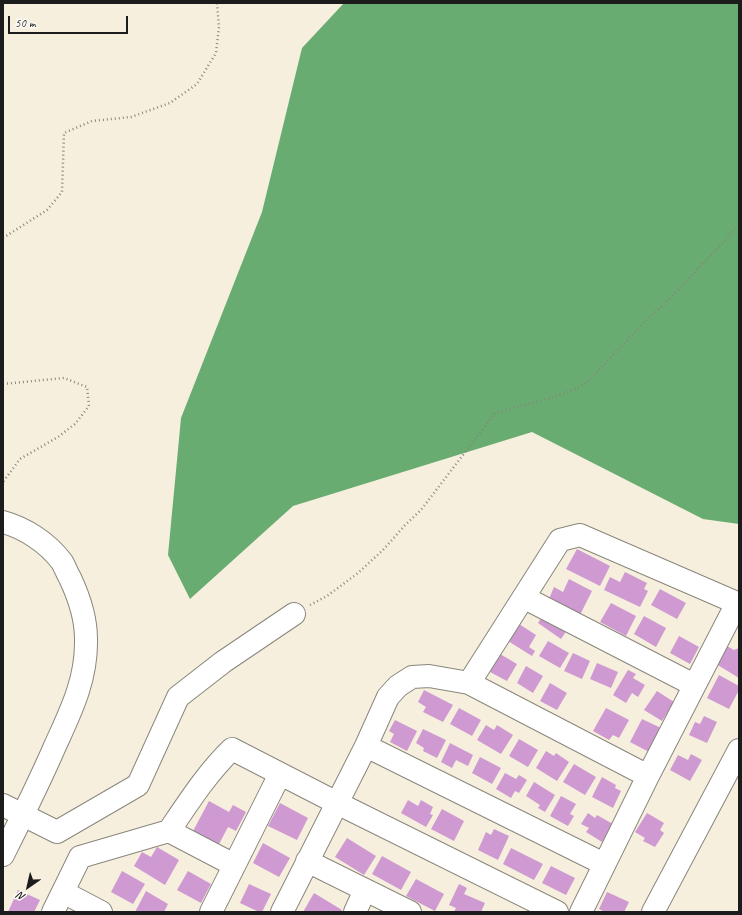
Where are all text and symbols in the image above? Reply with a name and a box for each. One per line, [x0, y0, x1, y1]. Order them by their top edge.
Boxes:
scale bar [10, 8, 130, 34]
text: 50 m [15, 15, 35, 31]
north arrow [8, 867, 48, 907]
text: N [15, 889, 28, 905]

